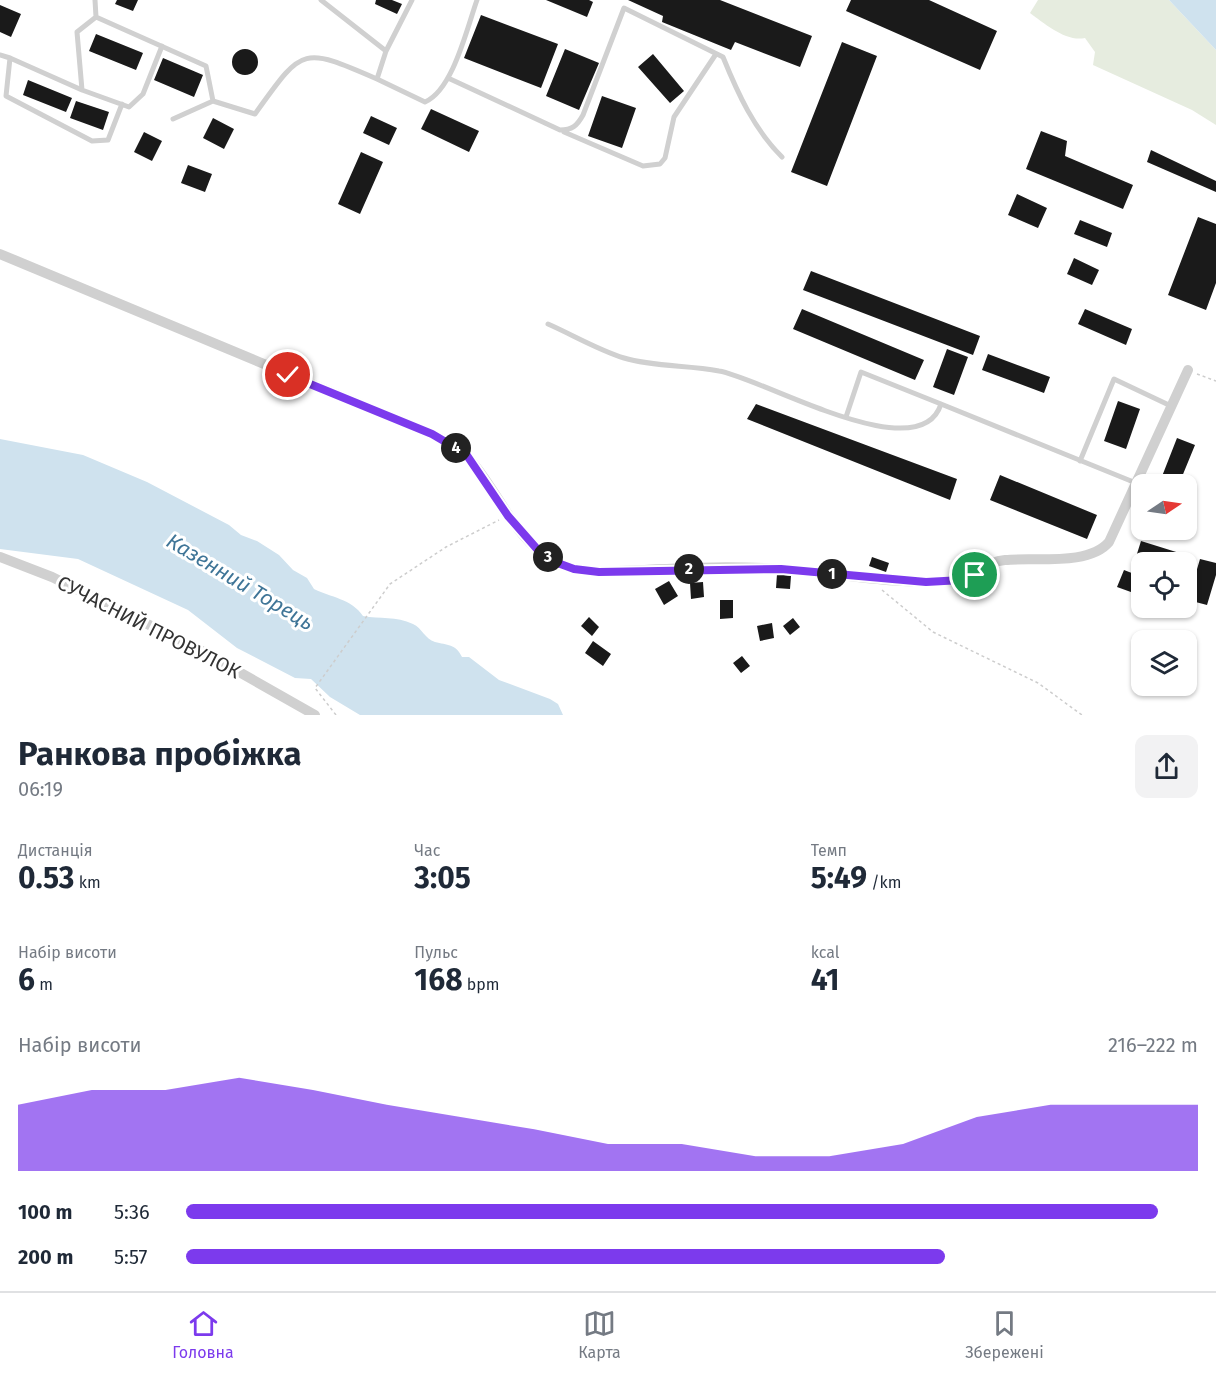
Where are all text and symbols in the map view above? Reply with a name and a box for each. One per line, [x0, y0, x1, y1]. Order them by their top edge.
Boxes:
pin [262, 349, 313, 400]
icon: check [271, 358, 304, 391]
pin: 4 [441, 433, 471, 463]
text: 4 [451, 438, 461, 457]
north arrow [1131, 474, 1197, 540]
map controls [1131, 474, 1197, 696]
water label: Казенний Торець [162, 528, 318, 636]
pin: 3 [533, 542, 563, 572]
text: 3 [544, 547, 552, 566]
pin [949, 549, 1000, 600]
button: locate [1131, 552, 1197, 618]
pin: 2 [674, 554, 704, 584]
icon: arrive [958, 558, 991, 591]
text: 2 [685, 559, 693, 578]
pin: 1 [817, 559, 847, 589]
text: 1 [828, 564, 836, 583]
street label: СУЧАСНИЙ ПРОВУЛОК [53, 570, 245, 684]
button: layers [1131, 630, 1197, 696]
text: Ранкова пробіжка [18, 734, 302, 774]
button: share [1135, 735, 1198, 798]
text: 06:19 [18, 777, 63, 801]
text: Дистанція [18, 841, 92, 860]
text: Час [414, 841, 440, 860]
text: Темп [811, 841, 847, 860]
text: 0.53 [18, 860, 74, 896]
text: 3:05 [414, 860, 471, 896]
text: 5:49 [811, 860, 867, 896]
text: km [74, 873, 101, 892]
text: /km [867, 873, 901, 892]
text: Набір висоти [18, 943, 117, 962]
text: Пульс [414, 943, 458, 962]
text: kcal [811, 943, 839, 962]
text: 6 [18, 962, 35, 998]
text: 168 [414, 962, 463, 998]
text: 41 [811, 962, 839, 998]
text: m [35, 975, 53, 994]
text: bpm [463, 975, 500, 994]
text: Набір висоти [18, 1033, 142, 1057]
text: 216–222 m [1108, 1033, 1198, 1057]
text: 100 m [18, 1200, 72, 1224]
text: 5:36 [114, 1200, 150, 1224]
text: 200 m [18, 1245, 73, 1269]
text: 5:57 [114, 1245, 147, 1269]
tab: Головна [172, 1307, 234, 1362]
tab: Карта [578, 1307, 621, 1362]
tab: Збережені [965, 1307, 1044, 1362]

